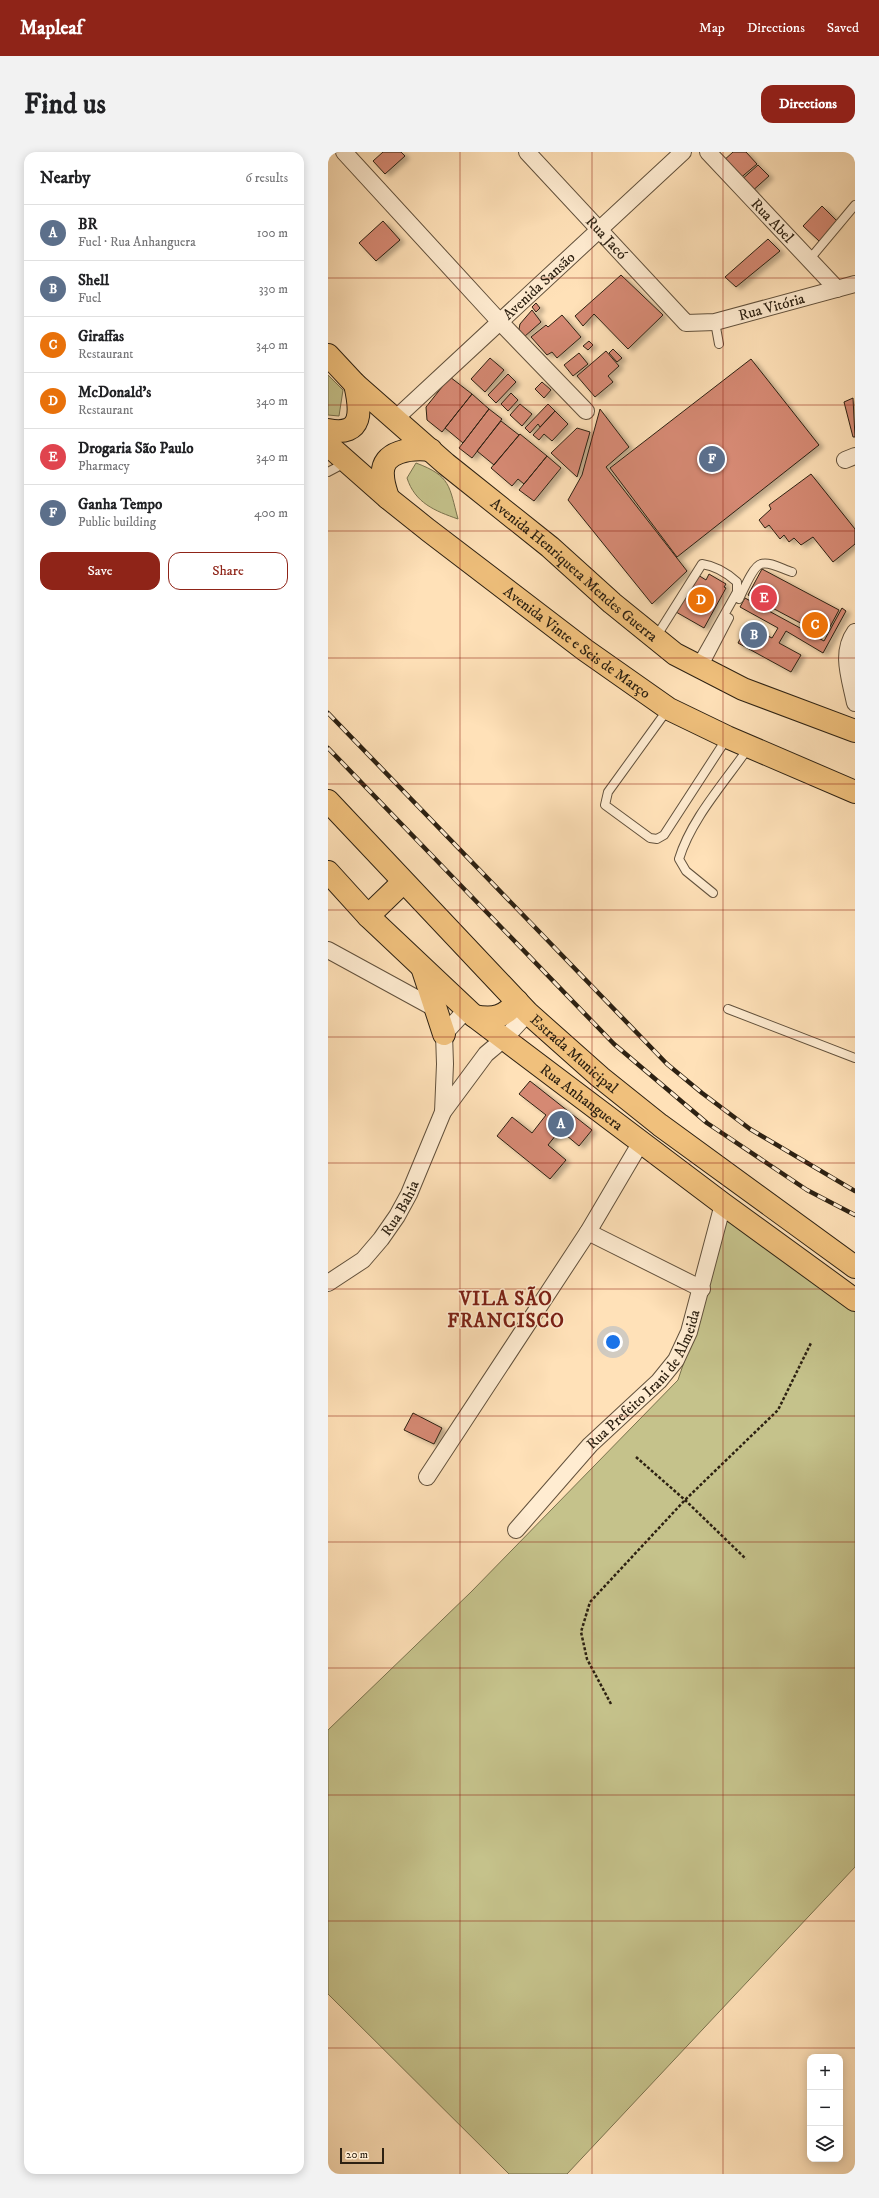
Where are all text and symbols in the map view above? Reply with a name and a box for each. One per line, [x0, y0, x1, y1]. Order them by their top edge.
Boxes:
text: Mapleaf [20, 17, 83, 40]
text: Map [699, 19, 725, 37]
text: Directions [747, 19, 805, 37]
text: Saved [827, 19, 859, 37]
button: Directions [761, 85, 855, 123]
text: Find us [24, 87, 106, 122]
text: Nearby [40, 167, 90, 189]
text: 6 results [245, 170, 288, 186]
street label: Rua Abel [747, 195, 798, 247]
street label: Rua Jacó [581, 212, 631, 264]
text: BR [78, 215, 97, 234]
text: A [49, 225, 57, 241]
text: 100 m [257, 225, 288, 241]
text: Fuel · Rua Anhanguera [78, 234, 196, 250]
street label: Avenida Sansão [499, 248, 579, 324]
text: Shell [78, 271, 109, 290]
text: B [49, 281, 57, 297]
text: 330 m [259, 281, 288, 297]
street label: Rua Vitória [736, 289, 807, 325]
text: Fuel [78, 290, 101, 306]
text: Giraffas [78, 327, 124, 346]
text: C [49, 337, 57, 353]
text: 340 m [256, 337, 288, 353]
text: Restaurant [78, 346, 134, 362]
text: McDonald's [78, 383, 151, 402]
text: D [48, 393, 58, 409]
text: 340 m [256, 393, 288, 409]
text: Restaurant [78, 402, 134, 418]
text: Drogaria São Paulo [78, 439, 194, 458]
pin: F [699, 444, 725, 474]
text: E [48, 449, 58, 465]
text: 340 m [256, 449, 288, 465]
text: Pharmacy [78, 458, 130, 474]
street label: Avenida Henriqueta Mendes Guerra [486, 494, 662, 646]
text: Ganha Tempo [78, 495, 162, 514]
text: F [49, 505, 57, 521]
text: 400 m [254, 505, 288, 521]
text: Public building [78, 514, 156, 530]
button: Save [40, 552, 160, 590]
button: Share [168, 552, 288, 590]
street label: Avenida Vinte e Seis de Março [500, 582, 654, 703]
pin: E [751, 583, 777, 613]
pin: D [688, 585, 714, 615]
pin: C [802, 610, 828, 640]
pin: B [741, 620, 767, 650]
street label: Estrada Municipal [526, 1010, 622, 1098]
street label: Rua Anhanguera [537, 1059, 627, 1135]
pin: A [548, 1109, 574, 1139]
street label: Rua Bahia [377, 1177, 424, 1240]
district label: VILA SÃO FRANCISCO [447, 1286, 565, 1333]
street label: Rua Prefeito Irani de Almeida [582, 1307, 705, 1454]
your location [603, 1332, 623, 1352]
map controls [807, 2054, 843, 2162]
button: + [807, 2054, 843, 2090]
button: − [807, 2090, 843, 2126]
button: layers [807, 2126, 843, 2162]
scale bar [340, 2146, 384, 2165]
text: 20 m [346, 2148, 368, 2162]

